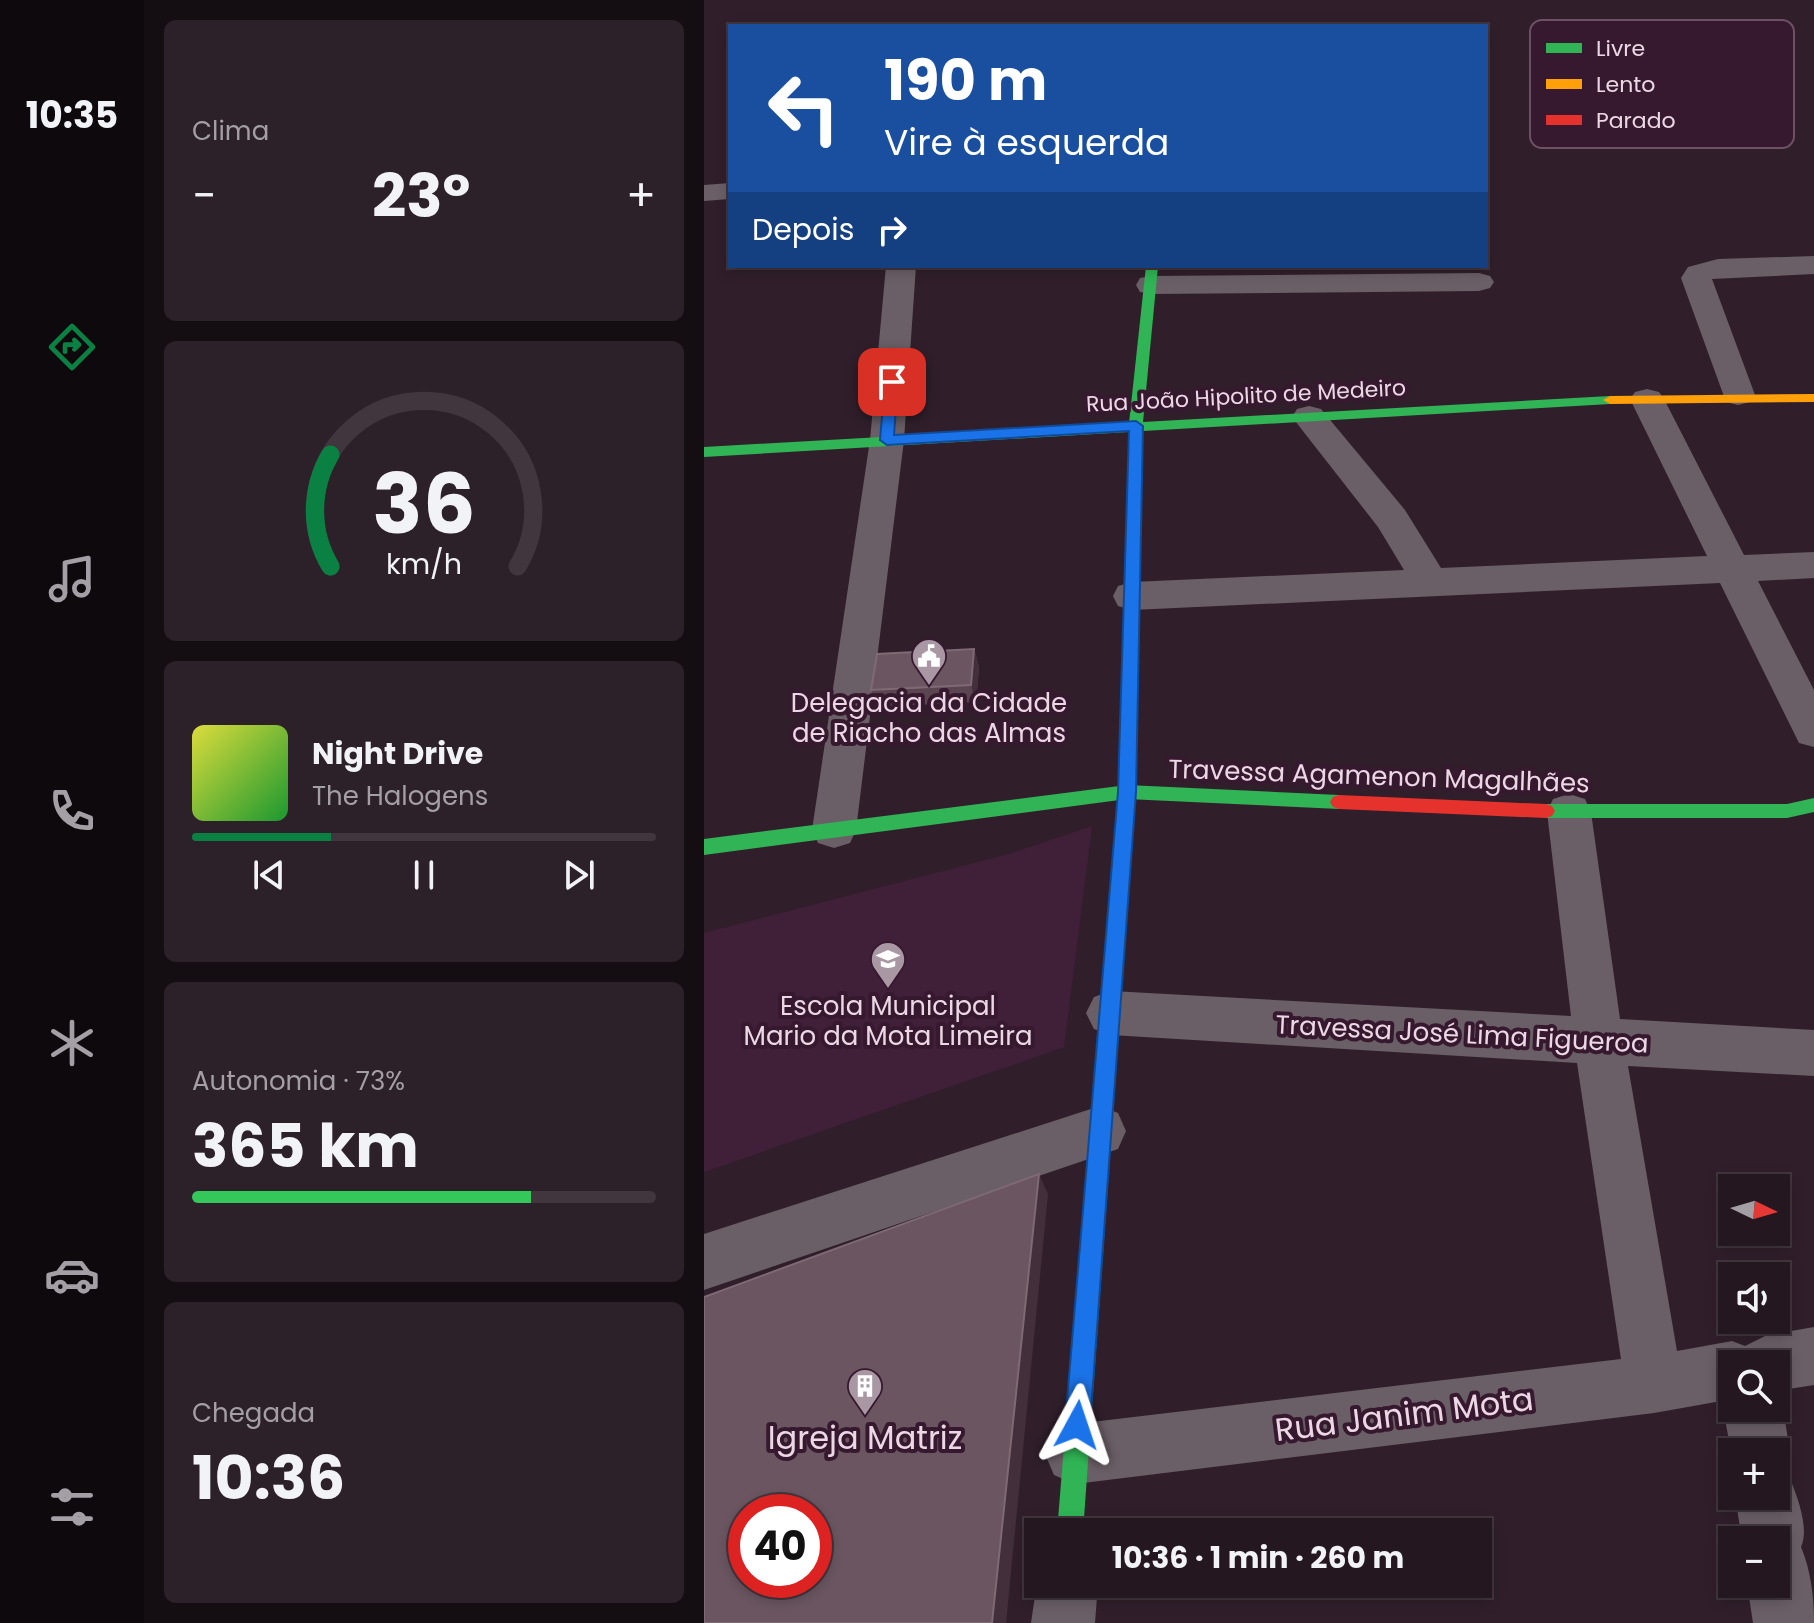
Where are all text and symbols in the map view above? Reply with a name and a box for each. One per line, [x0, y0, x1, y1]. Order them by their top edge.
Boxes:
legend [1530, 20, 1794, 148]
text: Livre [1596, 33, 1645, 64]
text: 190 m [884, 41, 1047, 120]
icon: left [752, 56, 856, 160]
text: Lento [1596, 69, 1655, 100]
text: 10:35 [26, 90, 118, 141]
text: Parado [1596, 105, 1676, 136]
text: Clima [192, 113, 269, 149]
text: Vire à esquerda [884, 117, 1169, 168]
text: 23° [372, 154, 470, 238]
text: − [192, 165, 216, 226]
text: + [626, 165, 656, 226]
text: Depois [752, 208, 854, 251]
icon: right [870, 208, 914, 252]
icon: directions [44, 319, 100, 375]
pin [858, 348, 926, 416]
icon: arrive [870, 360, 914, 404]
street label: Rua João Hipolito de Medeiro [1085, 372, 1407, 420]
text: 36 [372, 445, 476, 561]
text: km/h [386, 544, 462, 584]
icon: music [44, 551, 100, 607]
public building icon: Delegacia da Cidade de Riacho das Almas [910, 637, 948, 687]
place label: Delegacia da Cidade de Riacho das Almas [791, 685, 1067, 751]
text: Night Drive [312, 732, 483, 775]
street label: Travessa Agamenon Magalhães [1168, 751, 1590, 801]
text: The Halogens [312, 778, 488, 814]
icon: phone [44, 783, 100, 839]
icon: previous [247, 853, 291, 897]
icon: pause [402, 853, 446, 897]
icon: next [557, 853, 601, 897]
school or university icon: Escola Municipal Mario da Mota Limeira [869, 940, 907, 990]
place label: Escola Municipal Mario da Mota Limeira [744, 988, 1032, 1054]
street label: Travessa José Lima Figueroa [1275, 1006, 1649, 1062]
icon: climate [44, 1015, 100, 1071]
text: Autonomia · 73% [192, 1063, 405, 1099]
text: 365 km [192, 1104, 419, 1188]
north arrow [1718, 1174, 1790, 1246]
map controls [1718, 1174, 1790, 1598]
icon: car [44, 1247, 100, 1303]
button: sound [1718, 1262, 1790, 1334]
button: search [1718, 1350, 1790, 1422]
building icon: Igreja Matriz [846, 1367, 884, 1417]
street label: Rua Janim Mota [1272, 1376, 1536, 1452]
position arrow [1035, 1383, 1119, 1467]
text: Chegada [192, 1395, 315, 1431]
place label: Igreja Matriz [768, 1415, 962, 1460]
text: 10:36 [192, 1436, 345, 1520]
button: + [1718, 1438, 1790, 1510]
icon: filters [44, 1479, 100, 1535]
speed limit sign: 40 [728, 1494, 832, 1598]
button: − [1718, 1526, 1790, 1598]
text: 10:36 · 1 min · 260 m [1112, 1536, 1404, 1579]

